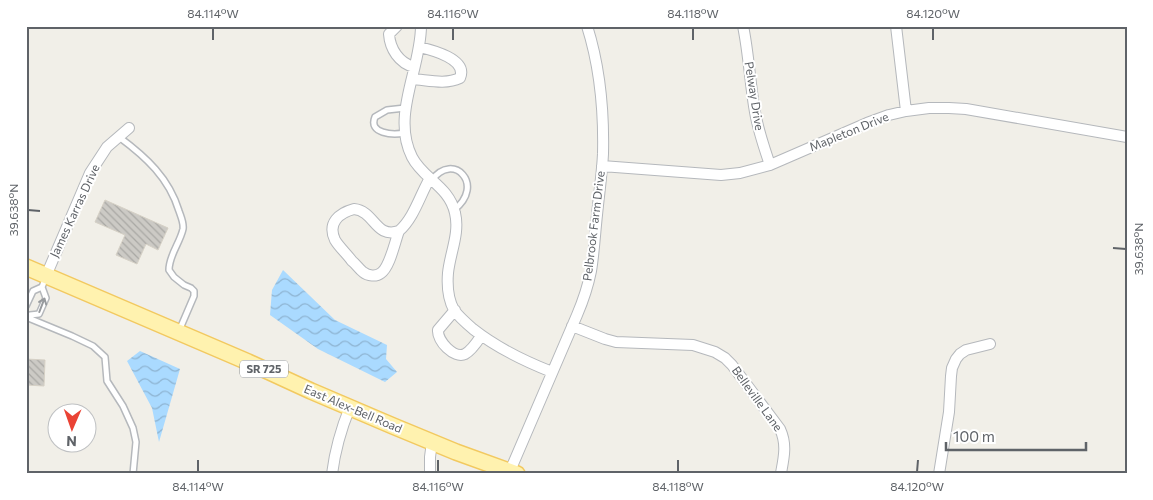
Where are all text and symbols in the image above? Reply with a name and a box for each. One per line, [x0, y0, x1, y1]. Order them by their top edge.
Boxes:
text: 84.114°W [187, 6, 239, 20]
text: 84.116°W [427, 6, 479, 20]
text: 84.118°W [667, 6, 719, 20]
text: 84.120°W [906, 6, 960, 20]
street label: Pelway Drive [743, 60, 767, 131]
street label: Mapleton Drive [807, 109, 890, 153]
street label: James Karras Drive [46, 162, 103, 260]
street label: Pelbrook Farm Drive [579, 170, 607, 282]
text: 39.638°N [6, 184, 20, 236]
text: 39.638°N [1131, 223, 1145, 275]
one-way arrow [38, 298, 48, 313]
road number: SR 725 [240, 360, 288, 378]
street label: Belleville Lane [730, 363, 786, 434]
street label: East Alex-Bell Road [302, 381, 405, 435]
north arrow [48, 402, 98, 452]
scale bar [946, 420, 1086, 452]
text: 100 m [953, 427, 995, 445]
text: N [66, 433, 77, 450]
text: 84.114°W [172, 479, 224, 493]
text: 84.116°W [412, 479, 464, 493]
text: 84.118°W [652, 479, 704, 493]
text: 84.120°W [890, 479, 944, 493]

